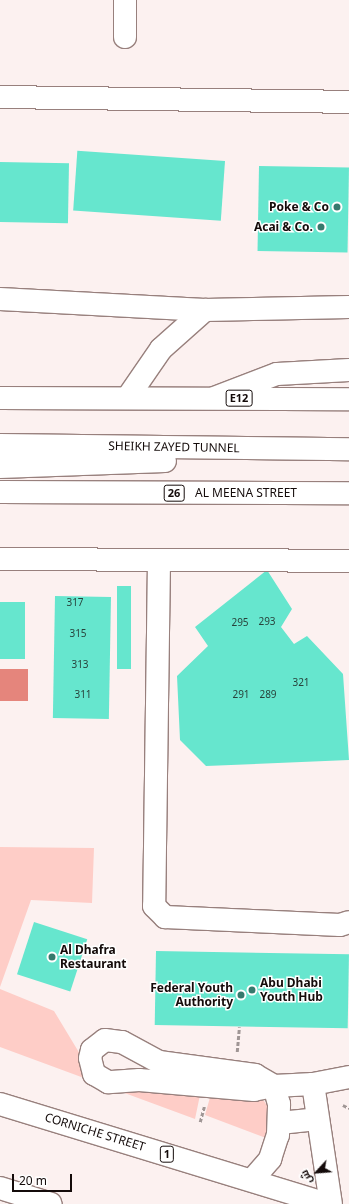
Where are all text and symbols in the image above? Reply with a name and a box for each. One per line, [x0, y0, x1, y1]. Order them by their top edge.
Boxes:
place label: Poke & Co [269, 200, 329, 214]
marker: Poke & Co [332, 202, 342, 212]
place label: Acai & Co. [254, 220, 313, 234]
marker: Acai & Co. [316, 222, 326, 232]
road number: E12 [225, 389, 253, 407]
street label: SHEIKH ZAYED TUNNEL [108, 439, 240, 455]
road number: 26 [163, 484, 185, 502]
street label: AL MEENA STREET [195, 486, 297, 500]
house number: 317 [66, 597, 84, 609]
house number: 293 [258, 616, 276, 628]
house number: 295 [231, 617, 249, 629]
house number: 315 [69, 628, 87, 640]
house number: 313 [71, 659, 89, 671]
house number: 321 [292, 677, 310, 689]
house number: 311 [74, 689, 92, 701]
house number: 291 [232, 689, 250, 701]
house number: 289 [259, 689, 277, 701]
place label: Al Dhafra Restaurant [60, 943, 127, 971]
marker: Al Dhafra Restaurant [47, 952, 57, 962]
place label: Abu Dhabi Youth Hub [260, 976, 323, 1004]
place label: Federal Youth Authority [150, 981, 233, 1009]
marker: Abu Dhabi Youth Hub [247, 985, 257, 995]
marker: Federal Youth Authority [236, 990, 246, 1000]
street label: CORNICHE STREET [43, 1110, 147, 1154]
road number: 1 [159, 1145, 175, 1163]
north arrow [297, 1152, 337, 1192]
scale bar [14, 1166, 74, 1192]
text: ش [296, 1168, 316, 1187]
text: 20 m [19, 1172, 47, 1189]

